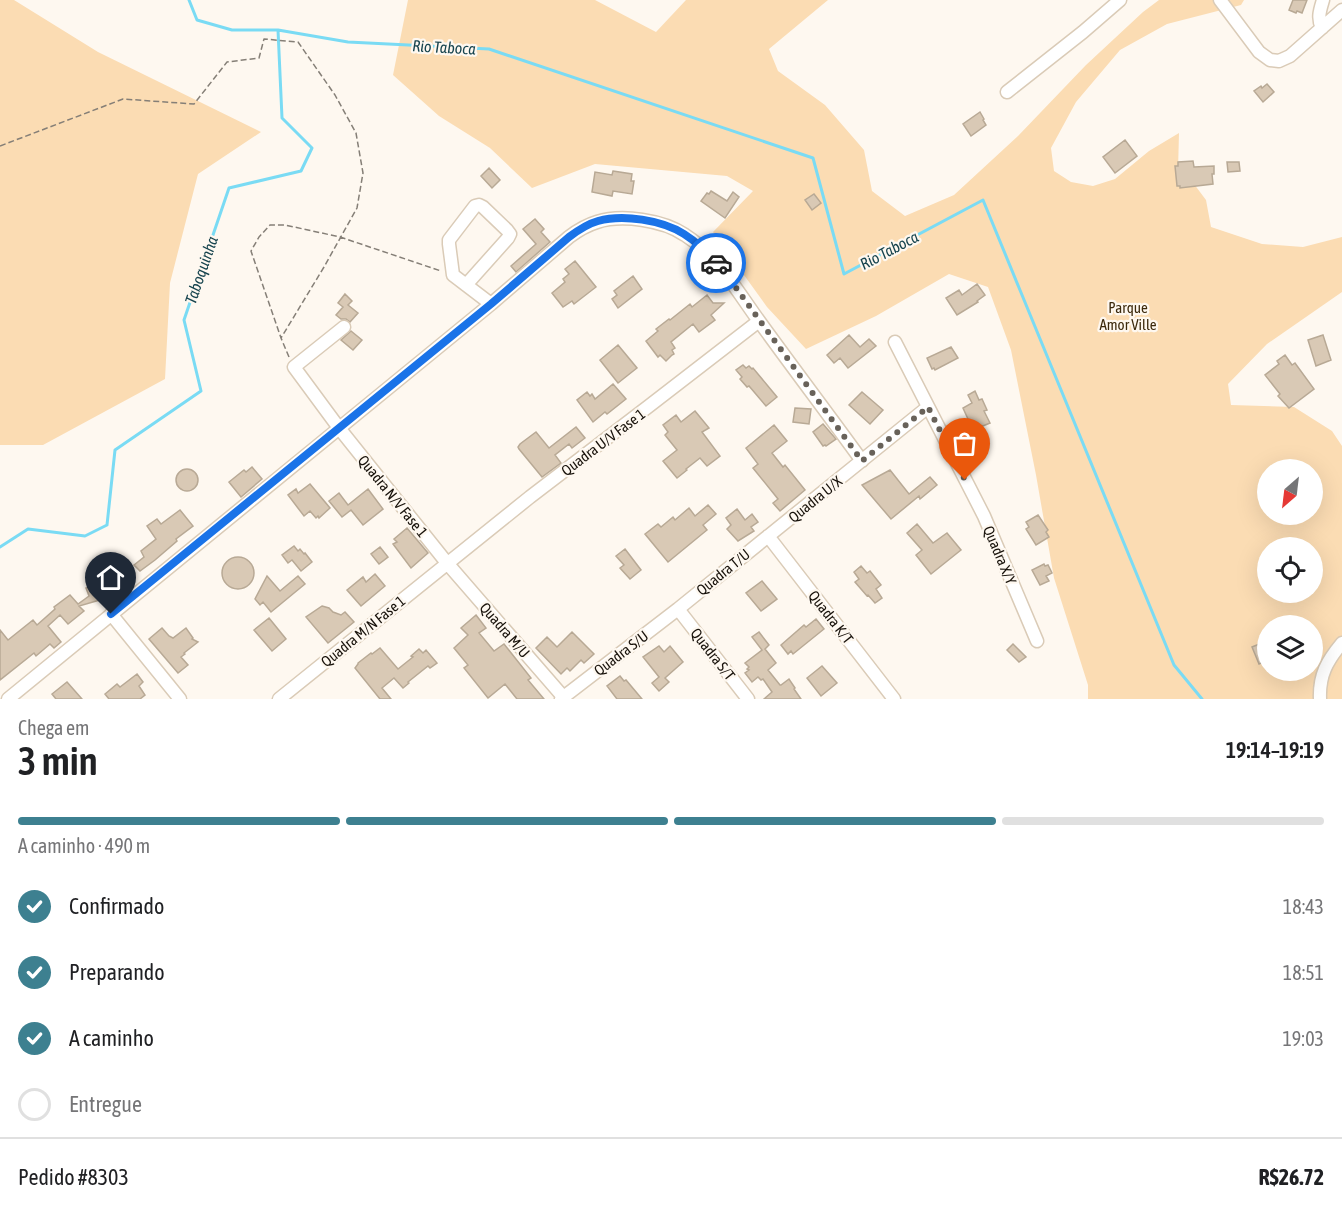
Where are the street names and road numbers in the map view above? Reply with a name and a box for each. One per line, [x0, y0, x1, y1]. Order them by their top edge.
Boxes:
street label: Quadra U/V Fase 1 [558, 405, 648, 479]
street label: Quadra N/V Fase 1 [355, 452, 431, 540]
street label: Quadra U/X [785, 472, 845, 526]
street label: Quadra X/Y [980, 523, 1020, 587]
street label: Quadra T/U [693, 545, 753, 599]
street label: Quadra K/T [805, 587, 857, 647]
street label: Quadra M/N Fase 1 [318, 592, 408, 670]
street label: Quadra M/U [477, 599, 533, 661]
street label: Quadra S/T [687, 625, 739, 684]
street label: Quadra S/U [591, 627, 651, 679]

